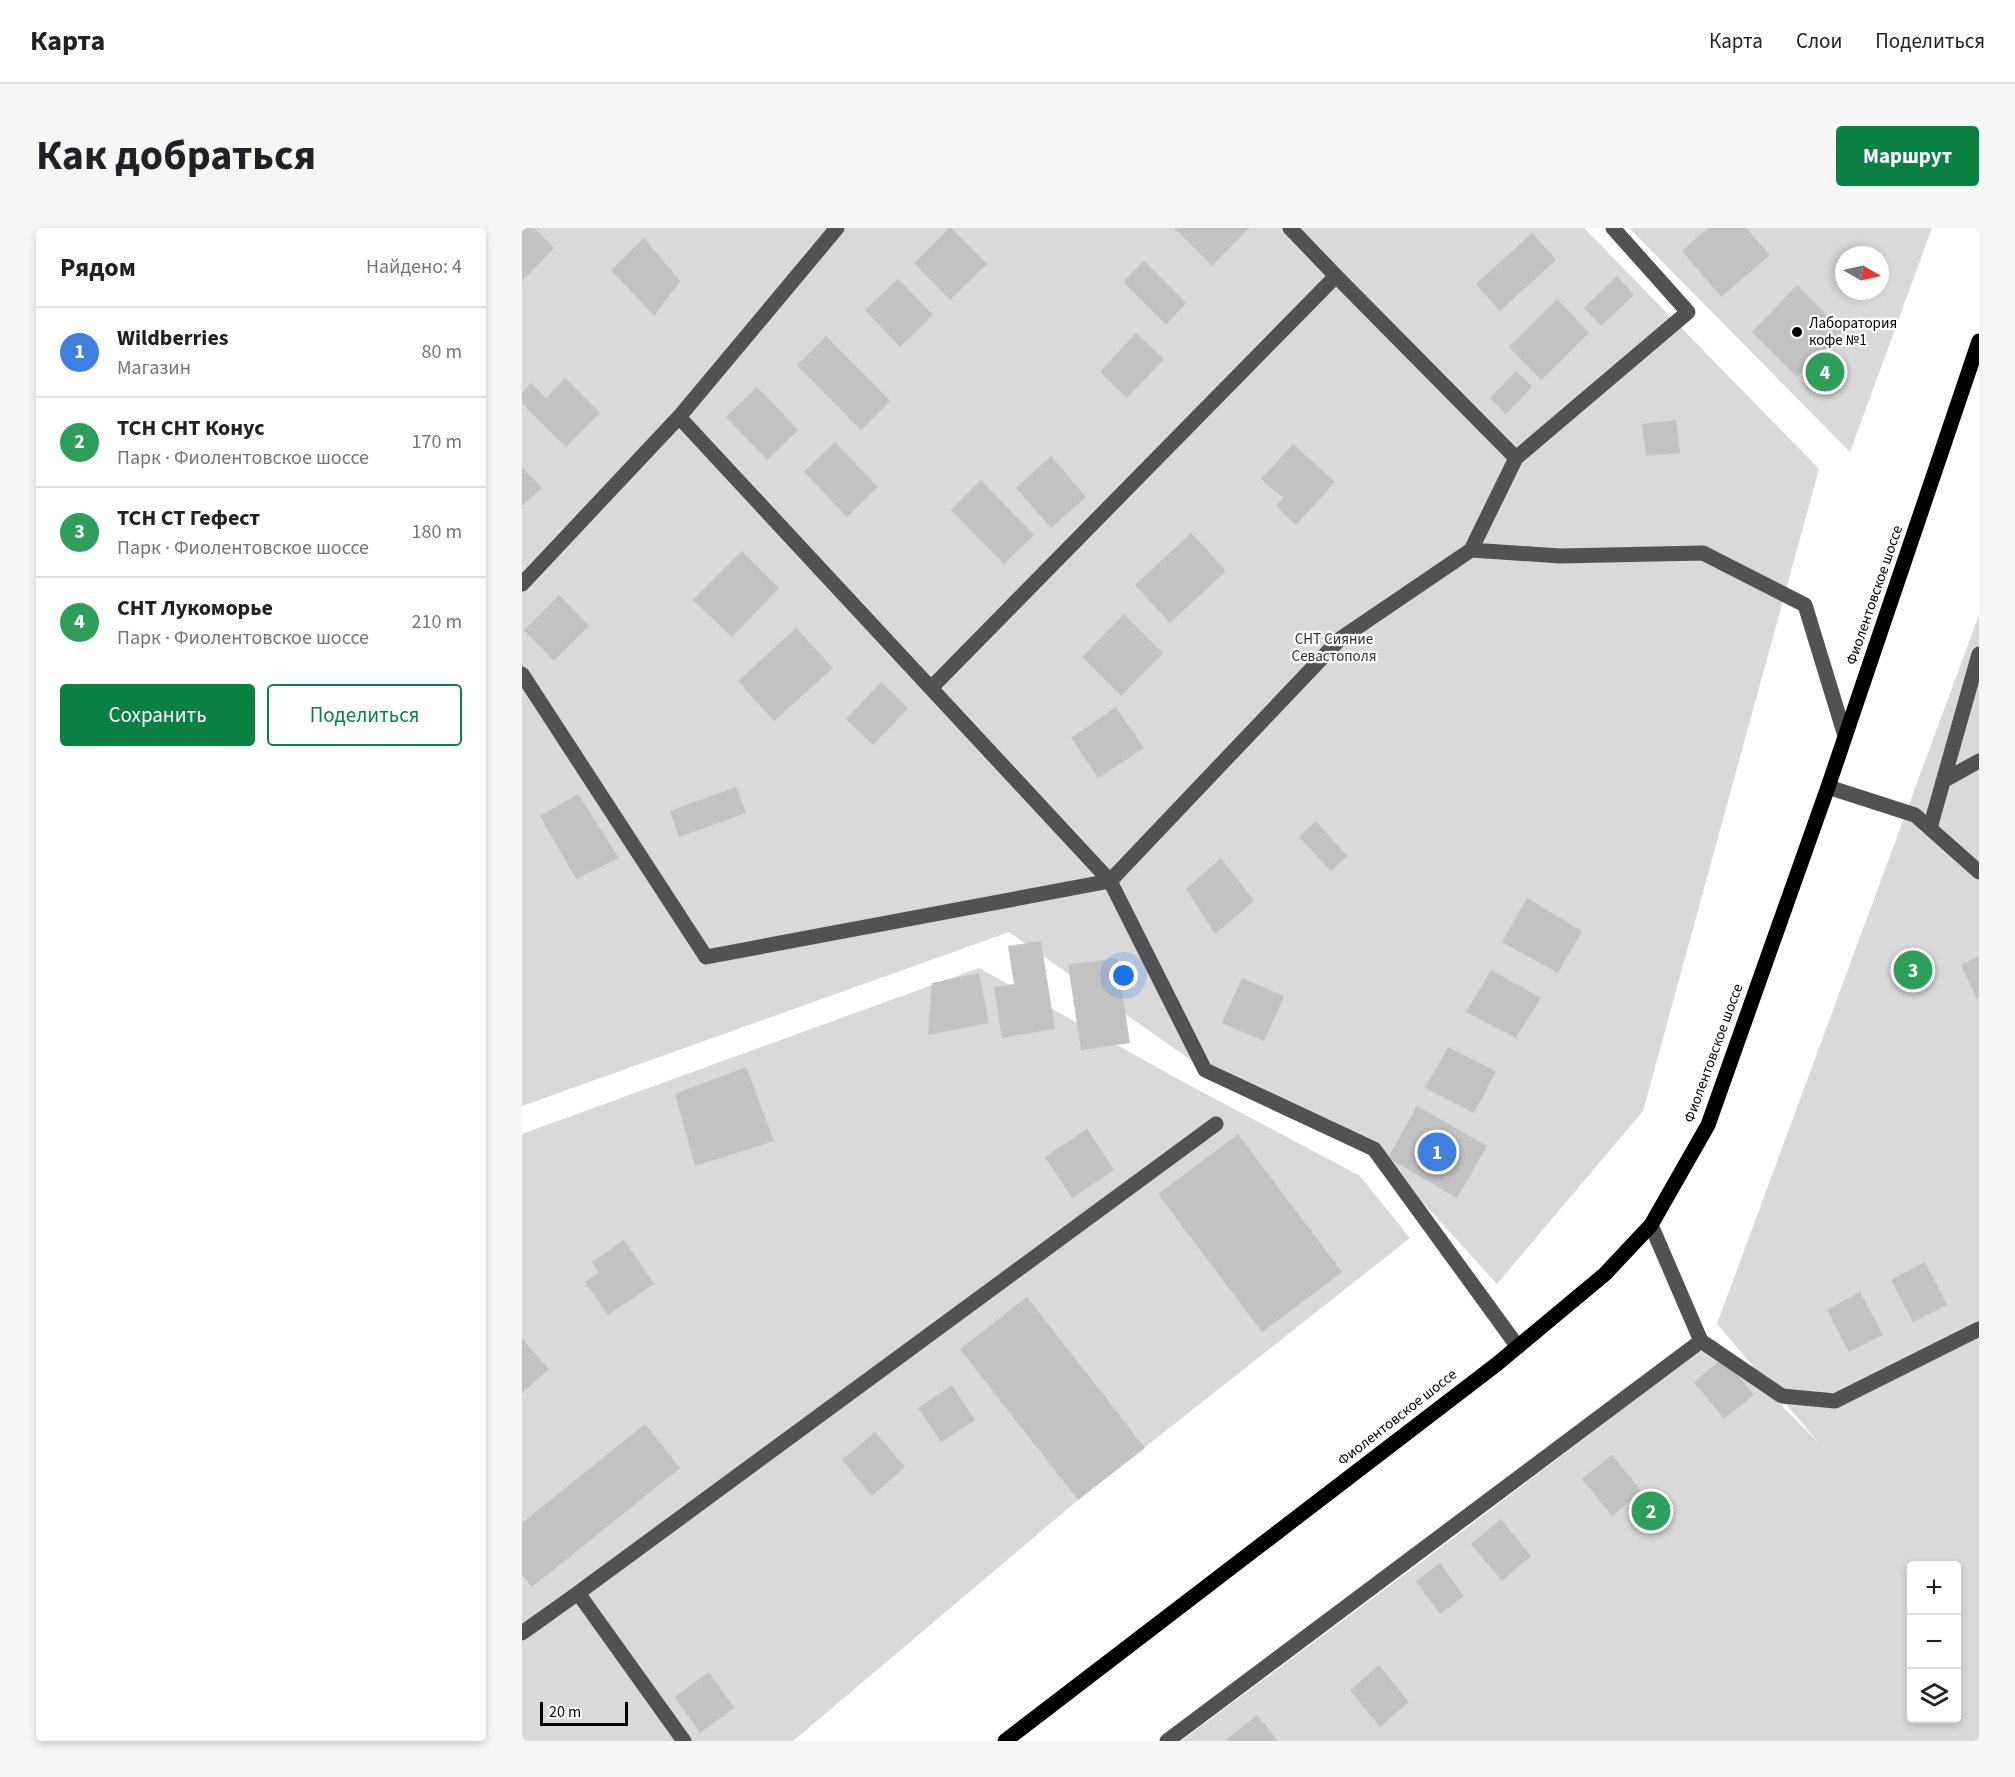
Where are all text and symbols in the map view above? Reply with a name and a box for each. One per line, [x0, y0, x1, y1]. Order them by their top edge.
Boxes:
text: Карта [30, 21, 105, 61]
text: Карта [1709, 26, 1763, 56]
text: Слои [1796, 26, 1842, 56]
text: Поделиться [1875, 26, 1985, 56]
text: Как добраться [36, 126, 316, 186]
button: Маршрут [1836, 126, 1979, 186]
north arrow [1835, 246, 1889, 300]
text: Рядом [60, 249, 136, 286]
text: Найдено: 4 [366, 253, 462, 281]
place label: Лаборатория кофе №1 [1809, 313, 1897, 351]
text: Wildberries [117, 322, 229, 354]
marker: Лаборатория кофе №1 [1790, 325, 1804, 339]
text: 1 [74, 338, 85, 366]
text: 80 m [422, 338, 462, 366]
pin: 4 [1806, 350, 1844, 394]
text: Магазин [117, 354, 191, 382]
text: ТСН СНТ Конус [117, 412, 265, 444]
text: 2 [74, 428, 85, 456]
text: 170 m [412, 428, 462, 456]
text: Парк · Фиолентовское шоссе [117, 444, 369, 472]
text: ТСН СТ Гефест [117, 502, 260, 534]
text: 3 [74, 518, 85, 546]
text: 180 m [412, 518, 462, 546]
street label: Фиолентовское шоссе [1841, 523, 1908, 668]
text: Парк · Фиолентовское шоссе [117, 534, 369, 562]
text: СНТ Лукоморье [117, 592, 273, 624]
text: 4 [74, 608, 85, 636]
text: 210 m [412, 608, 462, 636]
text: Парк · Фиолентовское шоссе [117, 624, 369, 652]
park label: СНТ Сияние Севастополя [1292, 629, 1376, 667]
button: Сохранить [60, 684, 255, 746]
button: Поделиться [267, 684, 462, 746]
pin: 3 [1894, 948, 1932, 992]
your location [1109, 961, 1138, 990]
street label: Фиолентовское шоссе [1679, 981, 1748, 1125]
pin: 1 [1418, 1130, 1456, 1174]
street label: Фиолентовское шоссе [1333, 1364, 1461, 1471]
pin: 2 [1632, 1488, 1670, 1534]
map controls [1907, 1561, 1961, 1723]
button: + [1907, 1561, 1961, 1615]
button: − [1907, 1615, 1961, 1669]
button: layers [1907, 1669, 1961, 1723]
scale bar [540, 1699, 628, 1726]
text: 20 m [549, 1701, 581, 1723]

